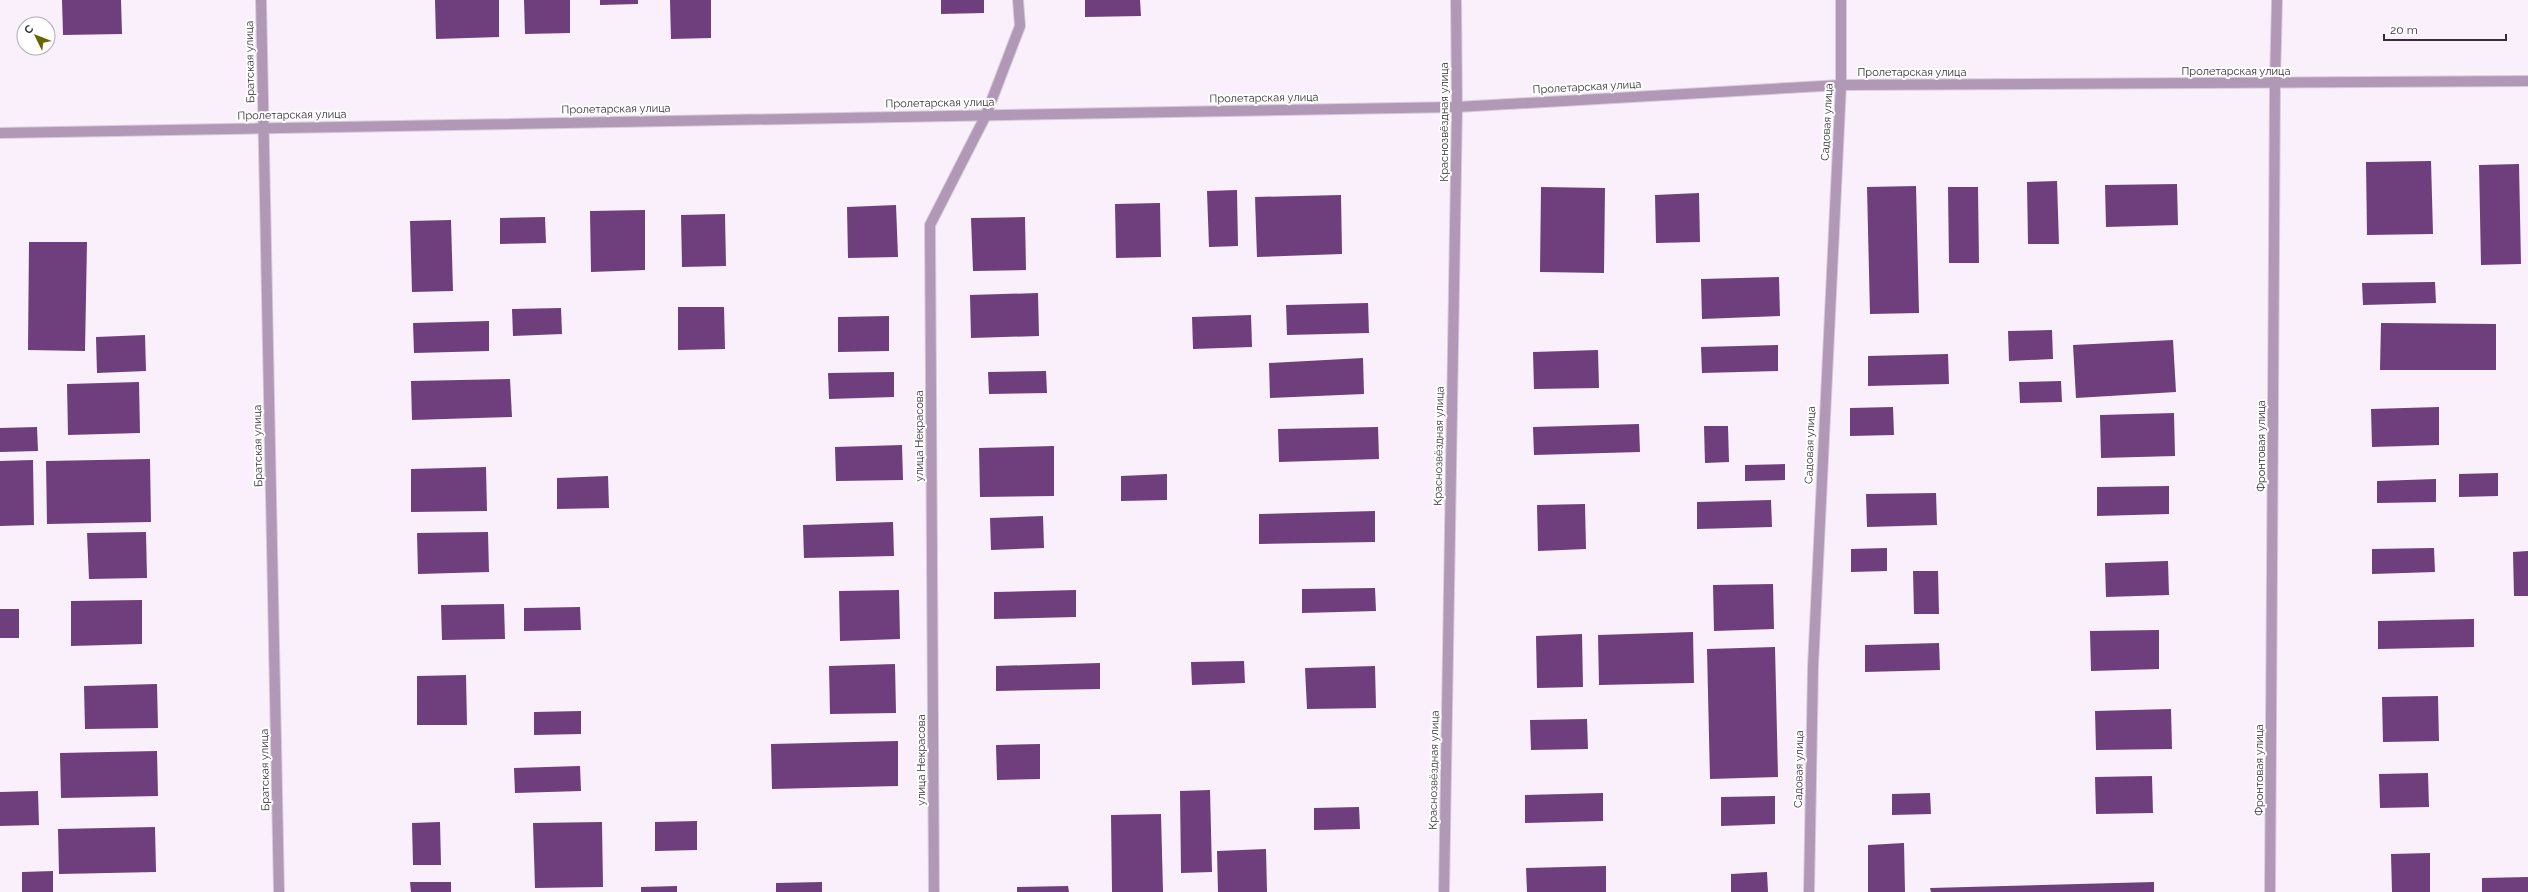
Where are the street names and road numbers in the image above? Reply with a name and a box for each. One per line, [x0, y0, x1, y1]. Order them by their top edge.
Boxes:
street label: Братская улица [243, 21, 257, 103]
street label: Краснозвёздная улица [1438, 62, 1451, 182]
street label: Пролетарская улица [2182, 65, 2290, 78]
street label: Пролетарская улица [1858, 66, 1966, 79]
street label: Пролетарская улица [1532, 78, 1642, 96]
street label: Садовая улица [1818, 83, 1836, 161]
street label: Пролетарская улица [1209, 91, 1319, 105]
street label: Пролетарская улица [885, 96, 995, 110]
street label: Пролетарская улица [561, 102, 671, 116]
street label: Пролетарская улица [237, 108, 347, 122]
street label: Краснозвёздная улица [1431, 386, 1447, 506]
street label: улица Некрасова [913, 390, 926, 482]
street label: Фронтовая улица [2255, 400, 2268, 492]
street label: Братская улица [251, 405, 265, 487]
street label: Садовая улица [1802, 406, 1818, 484]
street label: Краснозвёздная улица [1426, 710, 1442, 830]
street label: улица Некрасова [915, 714, 928, 806]
street label: Фронтовая улица [2253, 724, 2266, 816]
street label: Братская улица [258, 729, 272, 811]
street label: Садовая улица [1792, 730, 1806, 808]

